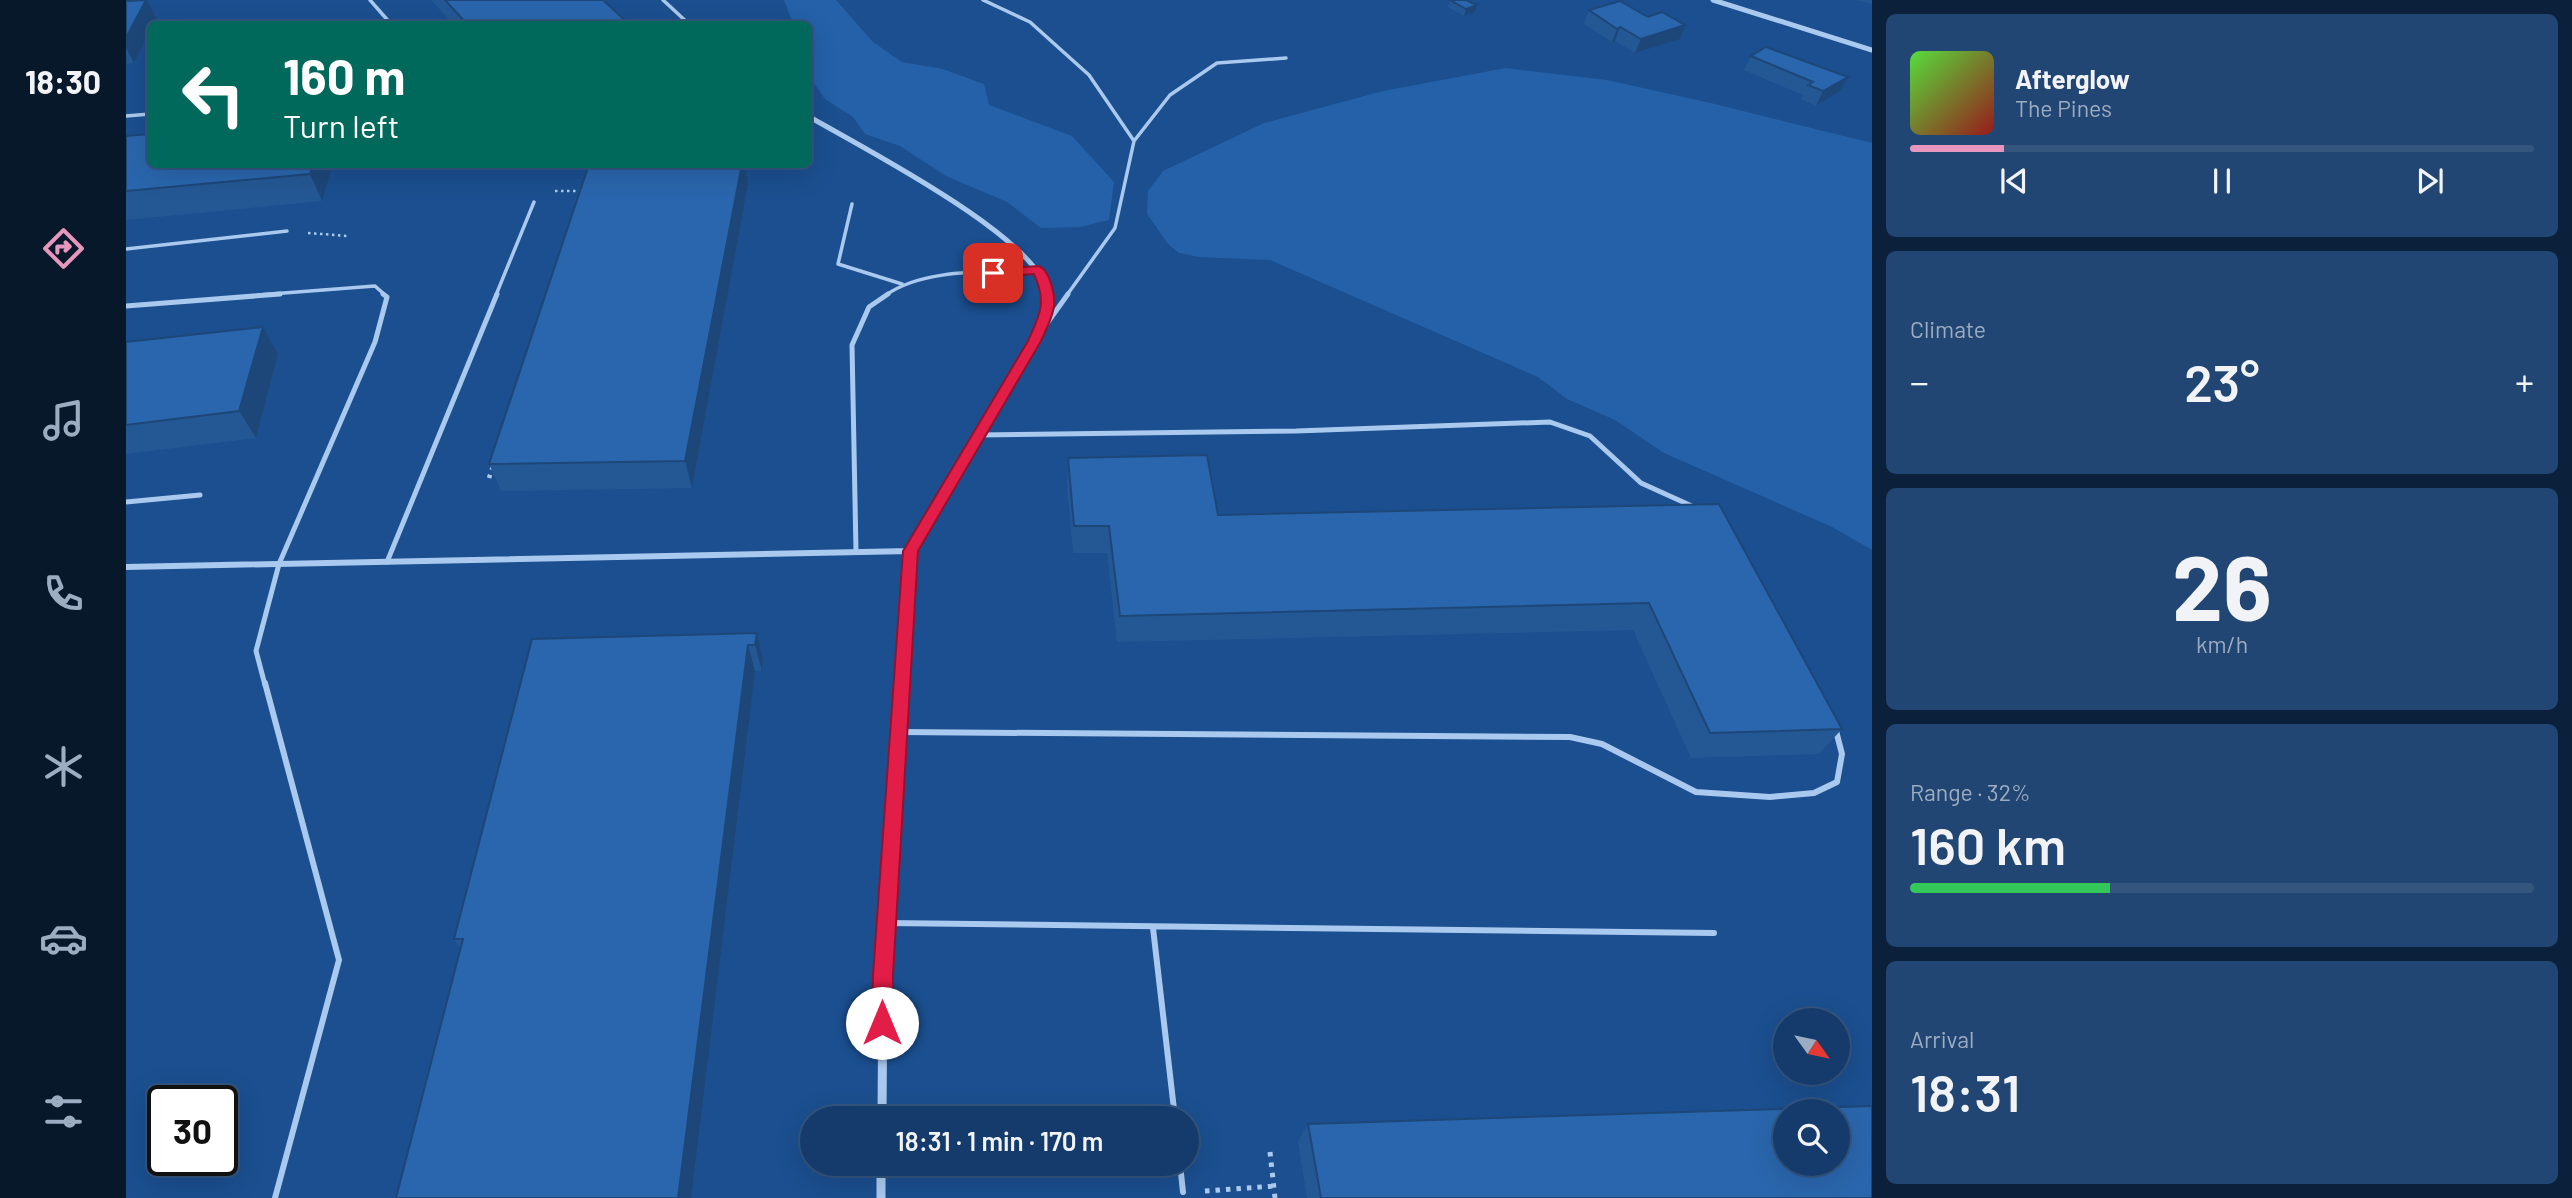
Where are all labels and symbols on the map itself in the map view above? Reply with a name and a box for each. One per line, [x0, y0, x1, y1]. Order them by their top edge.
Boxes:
pin [963, 243, 1023, 303]
position arrow [845, 986, 919, 1060]
north arrow [1773, 1008, 1850, 1085]
speed limit sign: 30 [147, 1085, 238, 1176]

